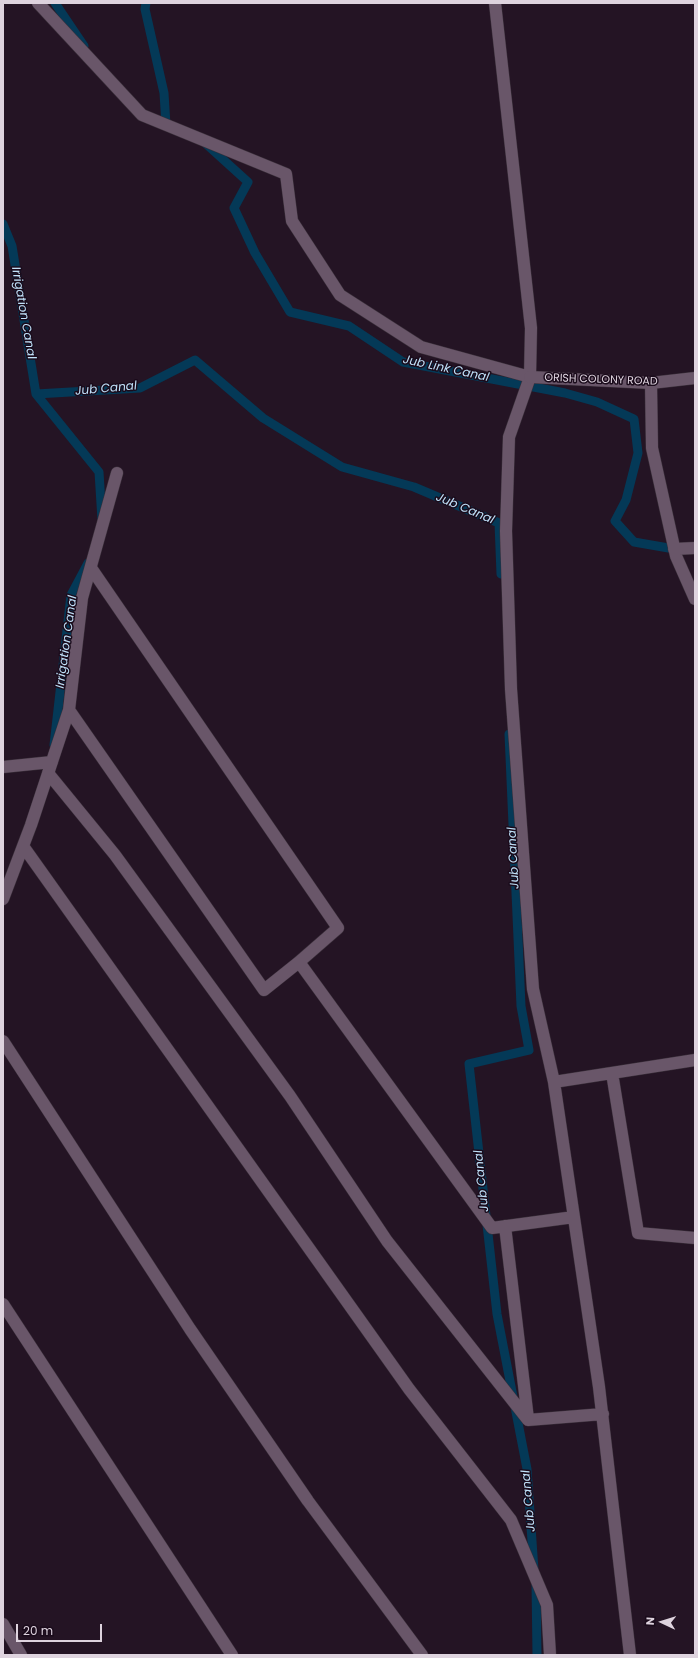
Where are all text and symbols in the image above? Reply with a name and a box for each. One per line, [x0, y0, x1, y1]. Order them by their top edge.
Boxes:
water label: Irrigation Canal [8, 266, 38, 360]
water label: Jub Link Canal [402, 353, 490, 385]
street label: ORISH COLONY ROAD [544, 371, 658, 389]
water label: Jub Canal [75, 379, 137, 399]
water label: Jub Canal [434, 490, 496, 528]
water label: Irrigation Canal [53, 595, 81, 689]
water label: Jub Canal [505, 827, 523, 889]
water label: Jub Canal [472, 1149, 492, 1213]
water label: Jub Canal [519, 1470, 539, 1532]
north arrow [642, 1602, 682, 1642]
scale bar [18, 1616, 104, 1642]
text: N [642, 1616, 658, 1626]
text: 20 m [23, 1622, 53, 1639]

